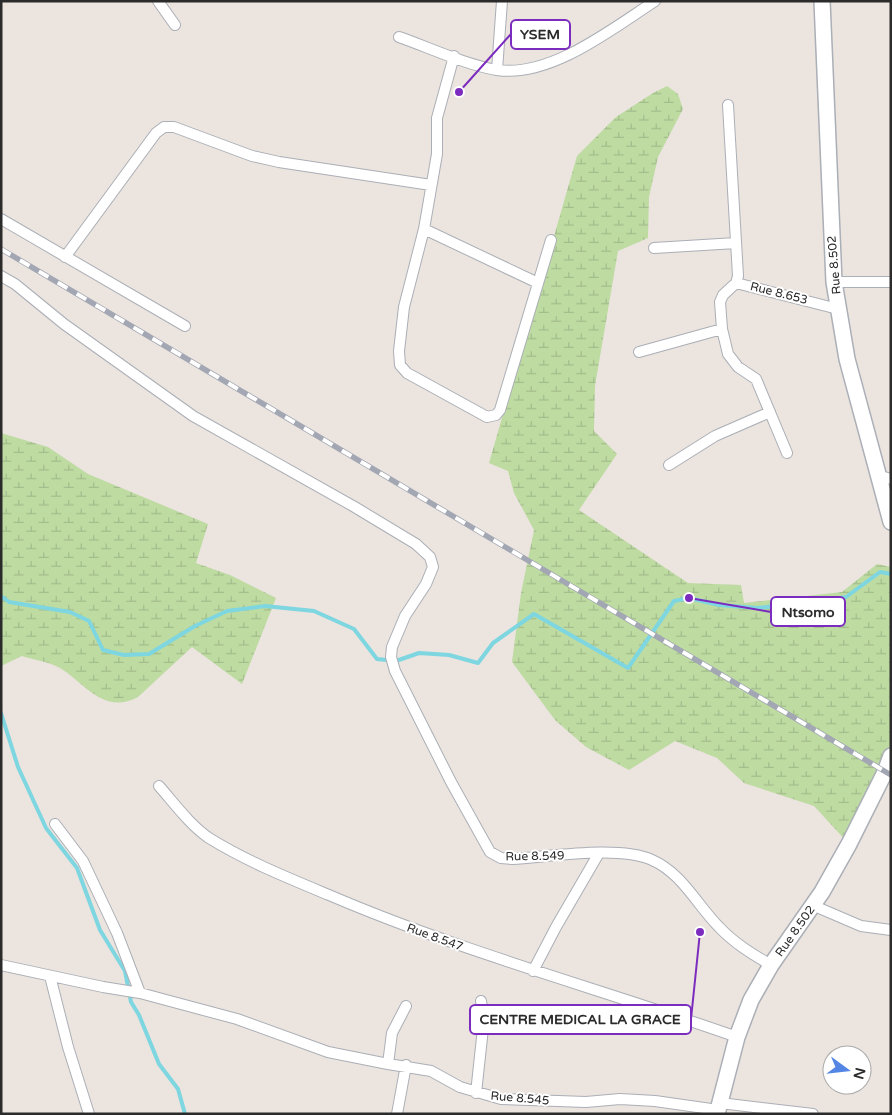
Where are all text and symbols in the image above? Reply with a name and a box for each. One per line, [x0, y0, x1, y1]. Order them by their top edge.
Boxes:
callout: YSEM [511, 20, 570, 49]
text: YSEM [520, 26, 560, 43]
street label: Rue 8.502 [824, 235, 844, 295]
street label: Rue 8.653 [749, 279, 809, 307]
callout: Ntsomo [771, 597, 845, 626]
text: Ntsomo [781, 604, 835, 621]
street label: Rue 8.549 [505, 848, 565, 864]
street label: Rue 8.502 [772, 903, 818, 959]
street label: Rue 8.547 [405, 920, 465, 954]
callout: CENTRE MEDICAL LA GRACE [470, 1005, 691, 1034]
text: CENTRE MEDICAL LA GRACE [479, 1011, 681, 1028]
north arrow [822, 1045, 872, 1095]
text: N [849, 1066, 869, 1081]
street label: Rue 8.545 [490, 1088, 550, 1108]

